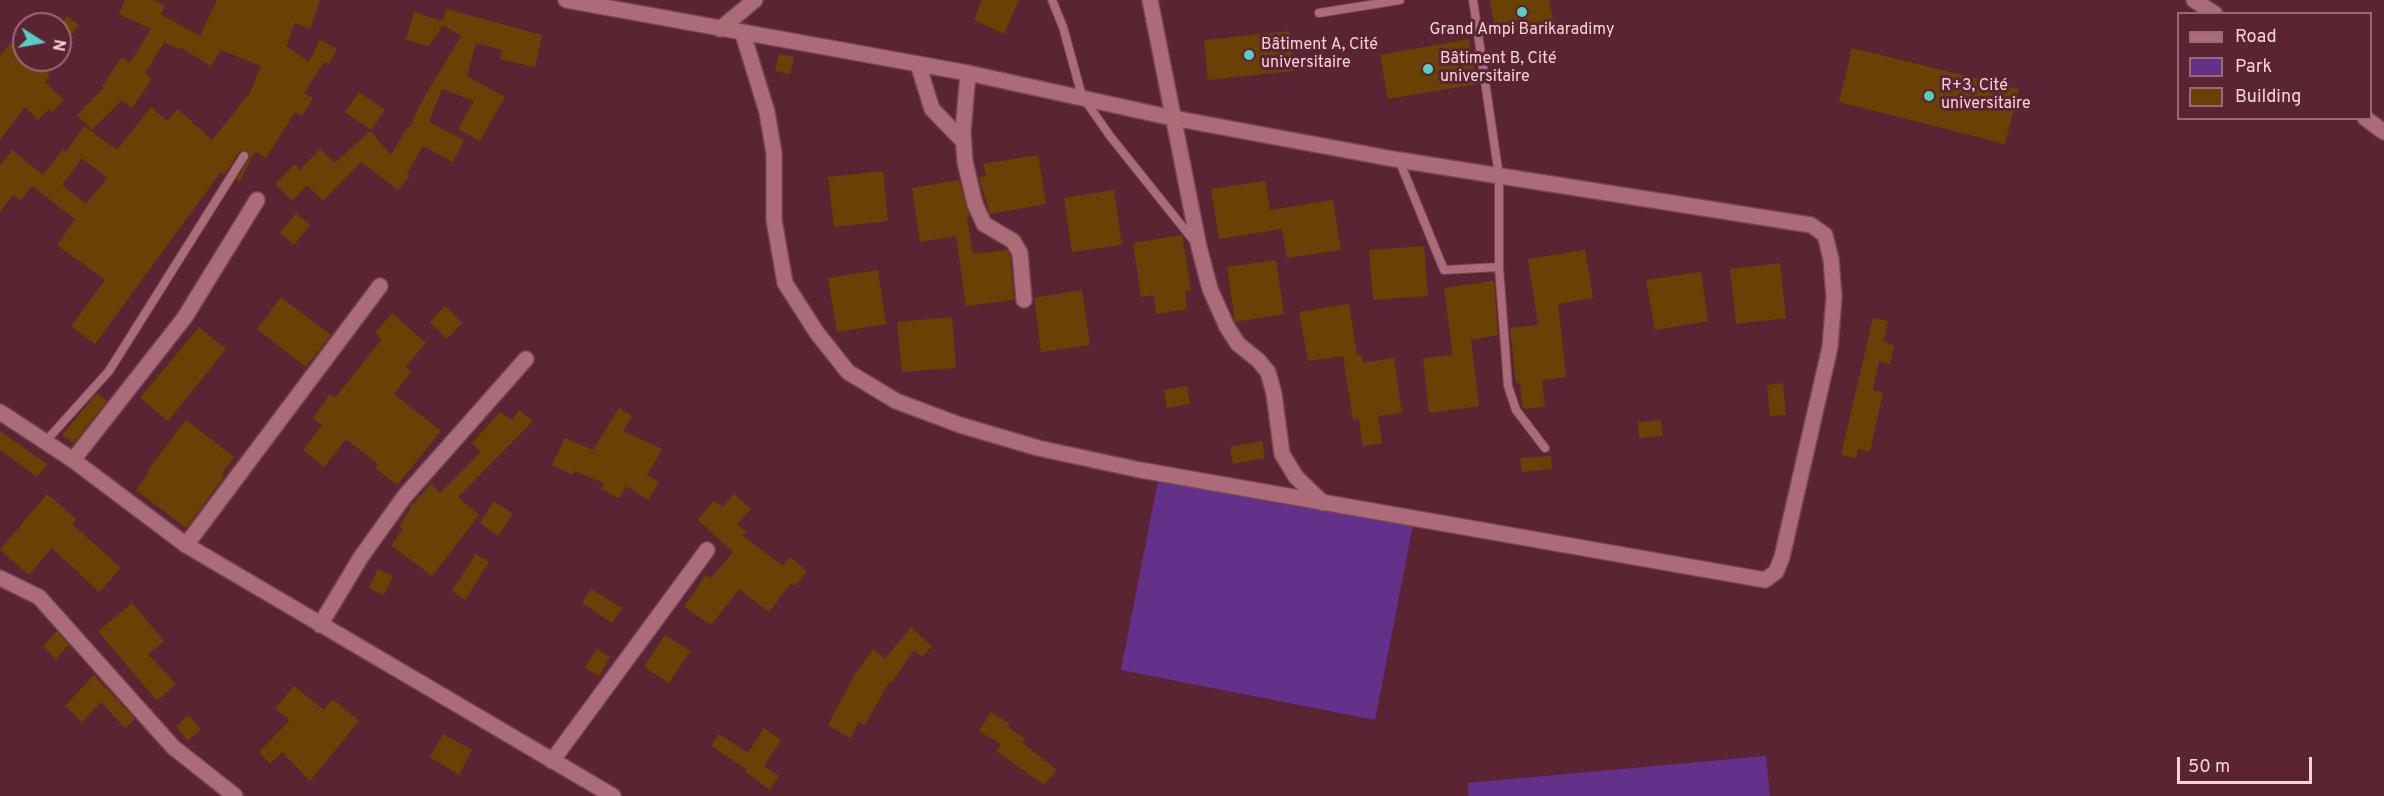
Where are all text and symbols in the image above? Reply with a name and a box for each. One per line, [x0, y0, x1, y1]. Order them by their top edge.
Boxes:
marker: Grand Ampi Barikaradimy [1515, 5, 1529, 19]
north arrow [12, 12, 72, 72]
legend [2177, 12, 2372, 120]
place label: Grand Ampi Barikaradimy [1430, 21, 1614, 41]
text: Road [2235, 26, 2277, 49]
place label: Bâtiment A, Cité universitaire [1261, 36, 1378, 74]
text: N [47, 38, 69, 53]
marker: Bâtiment A, Cité universitaire [1242, 48, 1256, 62]
place label: Bâtiment B, Cité universitaire [1440, 50, 1557, 88]
text: Park [2235, 56, 2272, 79]
marker: Bâtiment B, Cité universitaire [1421, 62, 1435, 76]
place label: R+3, Cité universitaire [1941, 77, 2031, 115]
text: Building [2235, 86, 2301, 109]
marker: R+3, Cité universitaire [1922, 89, 1936, 103]
scale bar [2180, 745, 2315, 783]
text: 50 m [2188, 756, 2230, 779]

